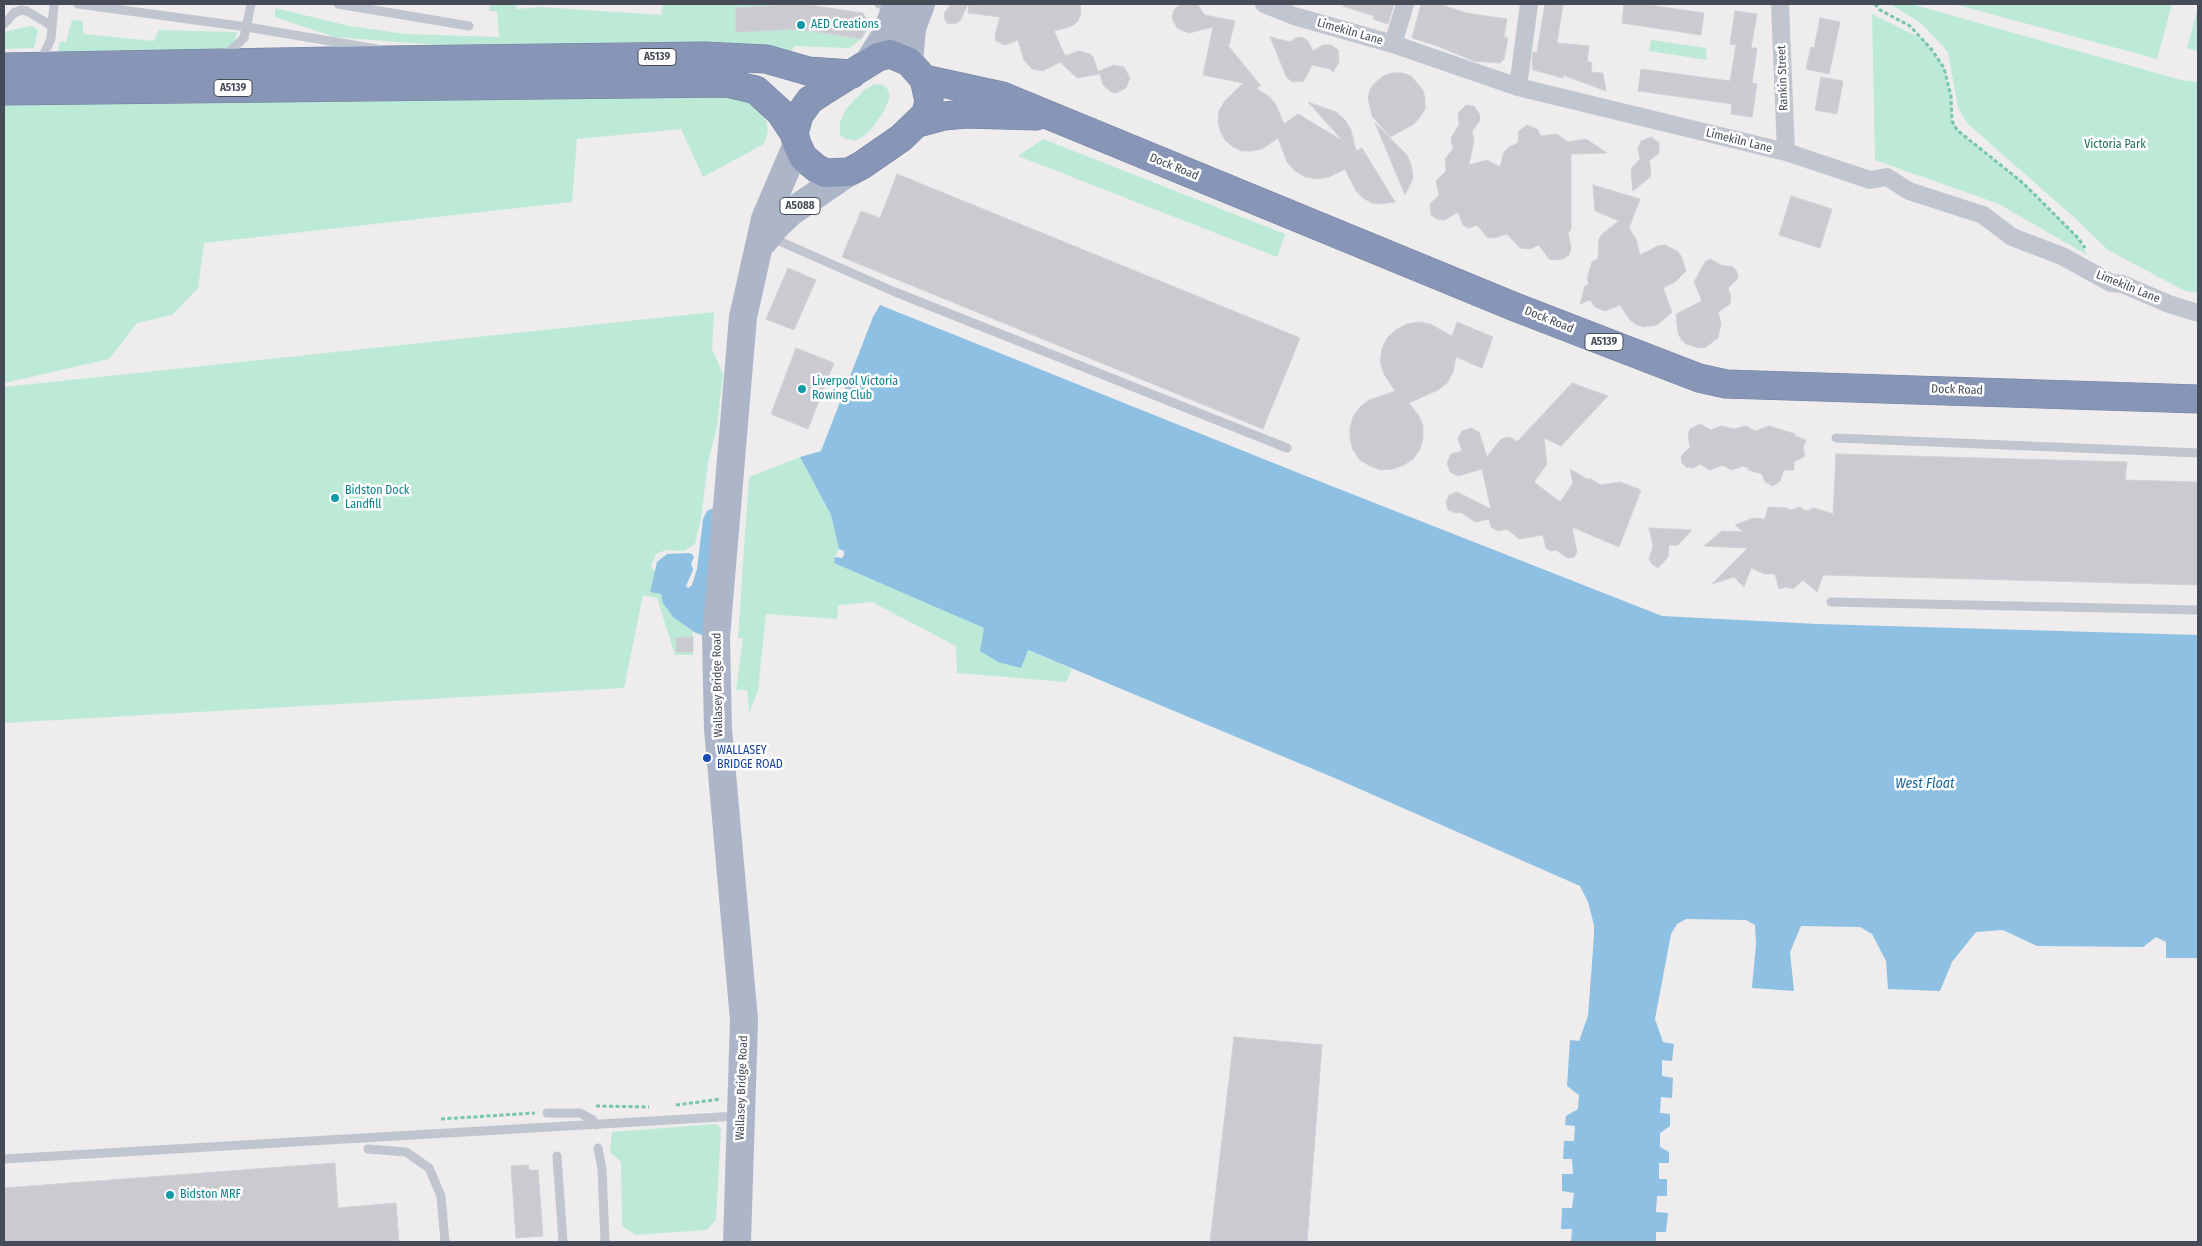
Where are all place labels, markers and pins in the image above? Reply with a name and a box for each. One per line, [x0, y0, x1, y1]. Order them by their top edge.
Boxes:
place label: AED Creations [811, 18, 879, 32]
marker: AED Creations [795, 19, 807, 31]
place label: Liverpool Victoria Rowing Club [812, 375, 898, 403]
marker: Liverpool Victoria Rowing Club [796, 383, 808, 395]
place label: Bidston Dock Landfill [345, 484, 409, 512]
marker: Bidston Dock Landfill [329, 492, 341, 504]
place label: WALLASEY BRIDGE ROAD [717, 744, 783, 772]
marker: WALLASEY BRIDGE ROAD [701, 752, 713, 764]
place label: Bidston MRF [180, 1188, 241, 1202]
marker: Bidston MRF [164, 1189, 176, 1201]

